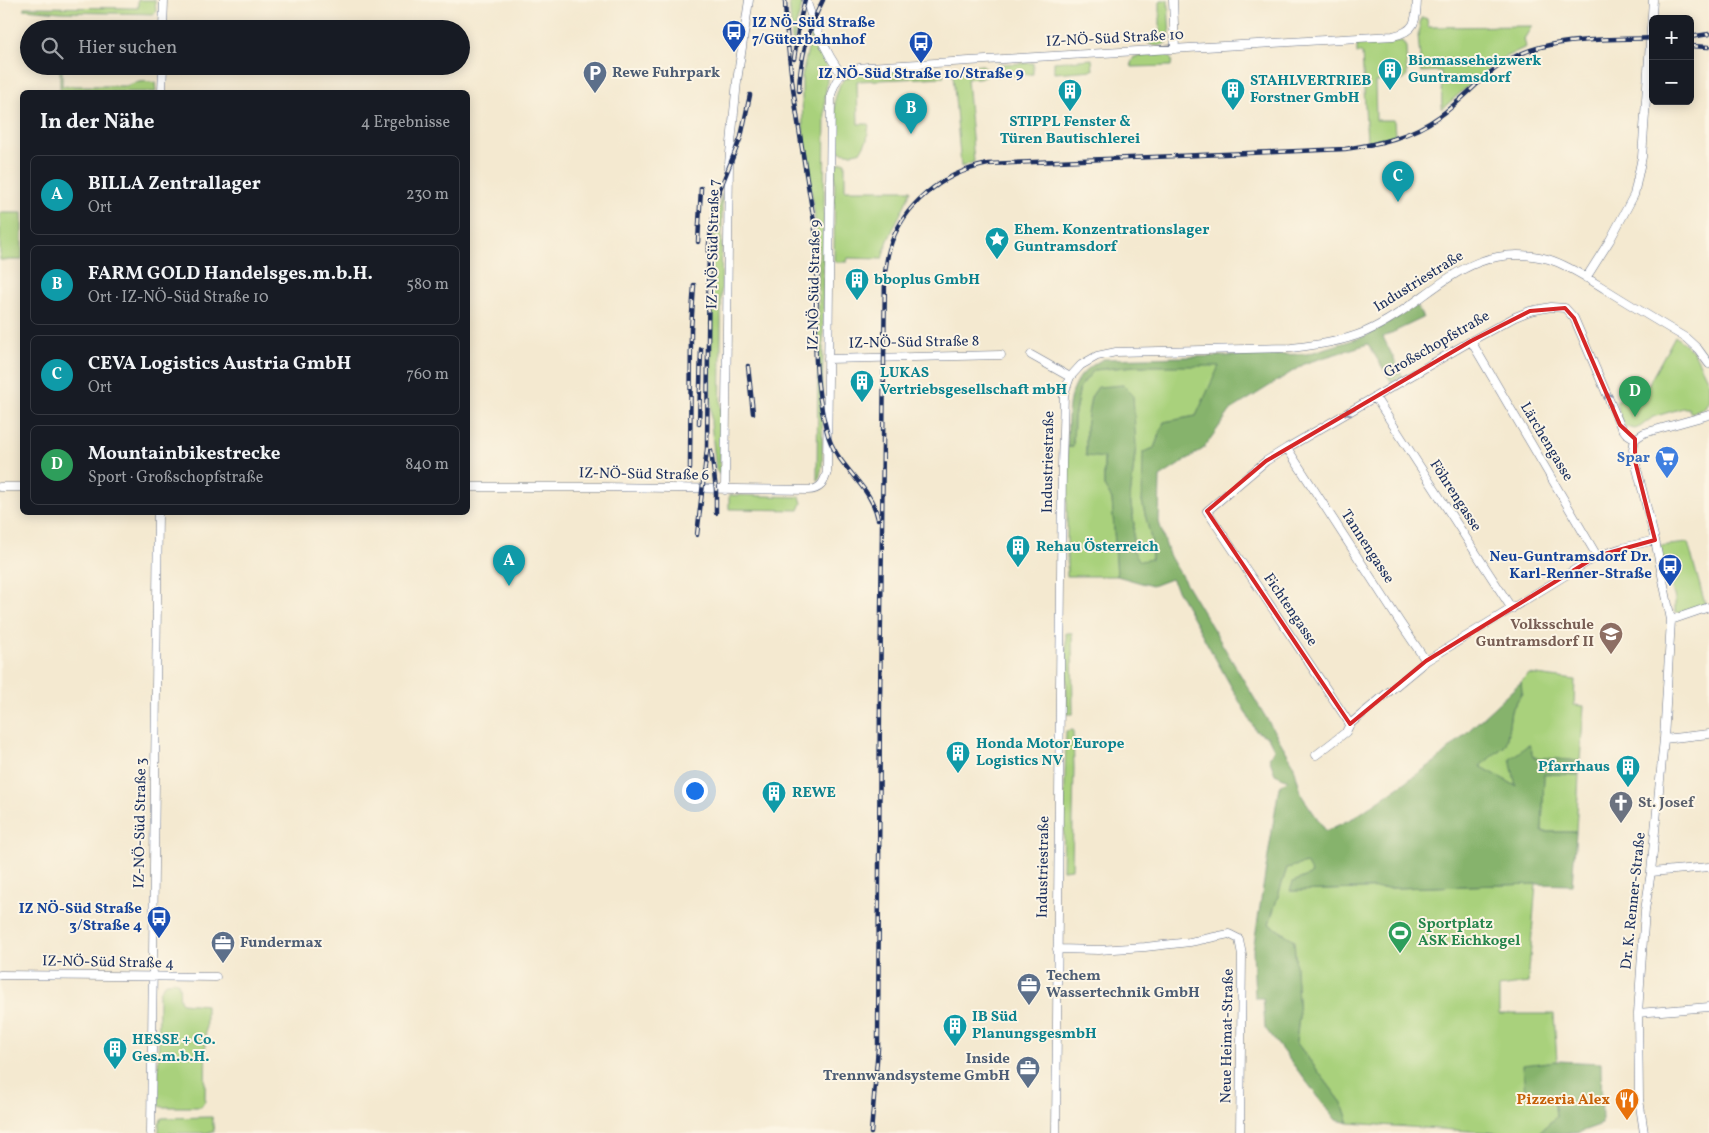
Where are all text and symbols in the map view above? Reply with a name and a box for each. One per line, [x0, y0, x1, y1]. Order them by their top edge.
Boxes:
place label: IZ NÖ-Süd Straße 7/Güterbahnhof [752, 13, 875, 51]
map controls [1649, 15, 1694, 105]
button: + [1649, 15, 1694, 60]
bus stop icon: IZ NÖ-Süd Straße 7/Güterbahnhof [721, 19, 747, 53]
search box [20, 20, 470, 75]
street label: IZ-NÖ-Süd Straße 10 [1046, 25, 1184, 53]
bus stop icon: IZ NÖ-Süd Straße 10/Straße 9 [908, 30, 934, 64]
icon: search [38, 34, 66, 62]
text: Hier suchen [78, 35, 177, 61]
place label: Biomasseheizwerk Guntramsdorf [1408, 51, 1541, 89]
building icon: Biomasseheizwerk Guntramsdorf [1377, 57, 1403, 91]
parking icon: Rewe Fuhrpark [582, 60, 608, 94]
button: − [1649, 60, 1694, 105]
place label: Rewe Fuhrpark [612, 63, 720, 84]
place label: IZ NÖ-Süd Straße 10/Straße 9 [818, 64, 1024, 85]
place label: STAHLVERTRIEB Forstner GmbH [1250, 71, 1371, 109]
building icon: STAHLVERTRIEB Forstner GmbH [1220, 77, 1246, 111]
building icon: STIPPL Fenster & Türen Bautischlerei [1057, 78, 1083, 112]
pin: B [895, 93, 927, 134]
text: In der Nähe [40, 108, 155, 137]
text: 4 Ergebnisse [361, 112, 450, 134]
place label: STIPPL Fenster & Türen Bautischlerei [1000, 112, 1140, 150]
pin: C [1382, 161, 1414, 202]
text: BILLA Zentrallager [88, 171, 261, 197]
street label: IZ-NÖ-Süd Straße 7 [702, 179, 726, 309]
text: A [51, 184, 63, 206]
text: 230 m [406, 184, 449, 206]
text: Ort [88, 197, 112, 219]
street label: IZ-NÖ-Süd Straße 9 [803, 219, 827, 351]
place label: Ehem. Konzentrationslager Guntramsdorf [1014, 220, 1209, 258]
place icon: Ehem. Konzentrationslager Guntramsdorf [984, 226, 1010, 260]
street label: Industriestraße [1370, 246, 1468, 318]
text: FARM GOLD Handelsges.m.b.H. [88, 261, 373, 287]
building icon: bboplus GmbH [844, 267, 870, 301]
place label: bboplus GmbH [874, 270, 980, 291]
text: B [52, 274, 62, 296]
text: 580 m [406, 274, 449, 296]
text: Ort · IZ-NÖ-Süd Straße 10 [88, 287, 269, 309]
street label: Großschopfstraße [1380, 306, 1494, 384]
street label: IZ-NÖ-Süd Straße 8 [849, 331, 979, 355]
text: CEVA Logistics Austria GmbH [88, 351, 351, 377]
place label: LUKAS Vertriebsgesellschaft mbH [880, 363, 1068, 401]
text: C [52, 364, 62, 386]
text: 760 m [406, 364, 449, 386]
building icon: LUKAS Vertriebsgesellschaft mbH [849, 369, 875, 403]
pin: D [1619, 376, 1651, 417]
text: Ort [88, 377, 112, 399]
one-way arrow [1604, 392, 1614, 407]
street label: Lärchengasse [1514, 399, 1578, 485]
one-way arrow [1344, 407, 1358, 417]
street label: Industriestraße [1038, 411, 1060, 513]
text: Mountainbikestrecke [88, 441, 281, 467]
supermarket icon: Spar [1654, 445, 1680, 479]
place label: Spar [1617, 448, 1650, 469]
text: D [51, 454, 63, 476]
text: 840 m [405, 454, 449, 476]
street label: Föhrengasse [1424, 456, 1486, 536]
street label: IZ-NÖ-Süd Straße 6 [579, 463, 709, 487]
text: Sport · Großschopfstraße [88, 467, 263, 489]
street label: Tannengasse [1335, 506, 1399, 588]
building icon: Rehau Österreich [1005, 534, 1031, 568]
place label: Rehau Österreich [1036, 537, 1159, 558]
pin: A [493, 545, 525, 586]
place label: Neu-Guntramsdorf Dr. Karl-Renner-Straße [1490, 547, 1652, 585]
bus stop icon: Neu-Guntramsdorf Dr. Karl-Renner-Straße [1657, 553, 1683, 587]
street label: Fichtengasse [1258, 569, 1322, 651]
place label: Volksschule Guntramsdorf II [1476, 615, 1594, 653]
school or university icon: Volksschule Guntramsdorf II [1598, 621, 1624, 655]
place label: Honda Motor Europe Logistics NV [976, 734, 1125, 772]
building icon: Honda Motor Europe Logistics NV [945, 740, 971, 774]
building icon: Pfarrhaus [1615, 754, 1641, 788]
street label: IZ-NÖ-Süd Straße 3 [129, 757, 153, 889]
place label: Pfarrhaus [1538, 757, 1610, 778]
your location [682, 778, 708, 804]
building icon: REWE [761, 780, 787, 814]
place label: REWE [792, 783, 836, 804]
church icon: St. Josef [1608, 790, 1634, 824]
place label: St. Josef [1638, 793, 1695, 814]
street label: Industriestraße [1033, 816, 1055, 918]
street label: Dr. K. Renner-Straße [1616, 831, 1652, 971]
place label: IZ NÖ-Süd Straße 3/Straße 4 [19, 899, 142, 937]
bus stop icon: IZ NÖ-Süd Straße 3/Straße 4 [146, 905, 172, 939]
place label: Sportplatz ASK Eichkogel [1418, 914, 1520, 952]
sports icon: Sportplatz ASK Eichkogel [1387, 920, 1413, 954]
office icon: Fundermax [210, 930, 236, 964]
place label: Fundermax [240, 933, 323, 954]
street label: IZ-NÖ-Süd Straße 4 [42, 951, 174, 975]
place label: Techem Wassertechnik GmbH [1046, 966, 1200, 1004]
street label: Neue Heimat-Straße [1216, 968, 1240, 1104]
office icon: Techem Wassertechnik GmbH [1016, 972, 1042, 1006]
place label: IB Süd PlanungsgesmbH [972, 1007, 1097, 1045]
building icon: IB Süd PlanungsgesmbH [942, 1013, 968, 1047]
place label: HESSE + Co. Ges.m.b.H. [132, 1030, 216, 1068]
building icon: HESSE + Co. Ges.m.b.H. [102, 1036, 128, 1070]
place label: Inside Trennwandsysteme GmbH [823, 1049, 1010, 1087]
office icon: Inside Trennwandsysteme GmbH [1015, 1055, 1041, 1089]
restaurant icon: Pizzeria Alex [1614, 1087, 1640, 1121]
place label: Pizzeria Alex [1517, 1090, 1610, 1111]

